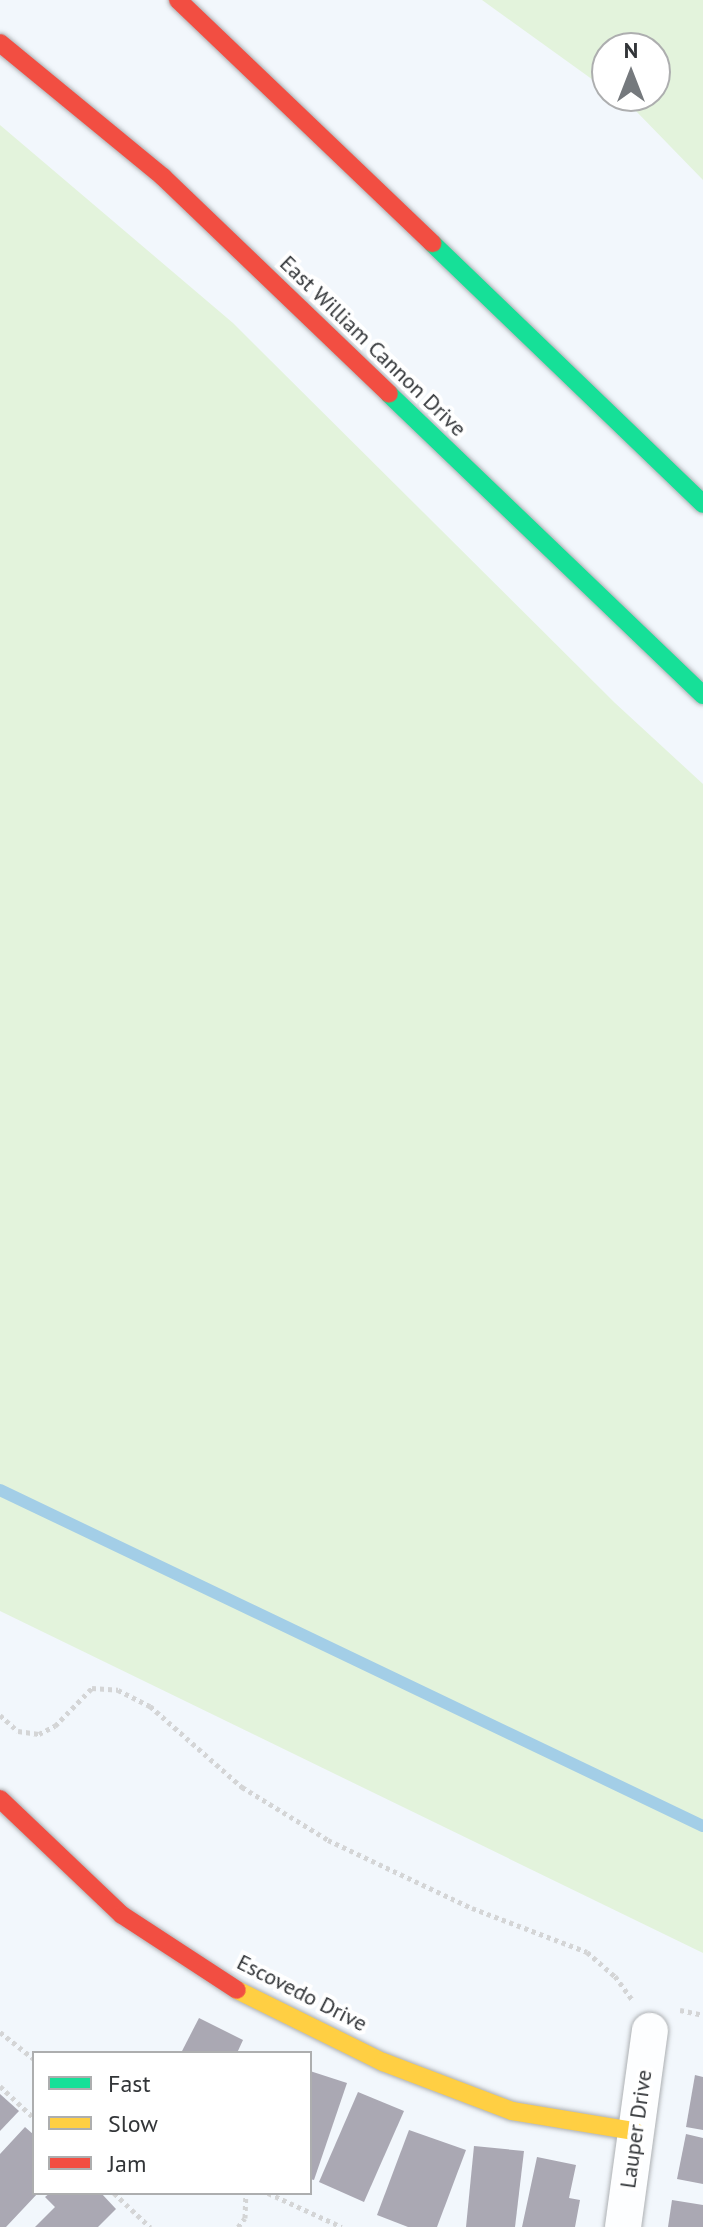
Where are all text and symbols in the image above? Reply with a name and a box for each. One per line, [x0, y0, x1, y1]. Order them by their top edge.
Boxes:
north arrow [591, 32, 671, 112]
text: N [624, 36, 638, 64]
street label: East William Cannon Drive [274, 250, 472, 442]
street label: Escovedo Drive [233, 1949, 371, 2037]
legend [32, 2051, 312, 2195]
text: Fast [108, 2068, 151, 2099]
street label: Lauper Drive [615, 2068, 657, 2190]
text: Slow [108, 2108, 158, 2139]
text: Jam [108, 2148, 146, 2179]

